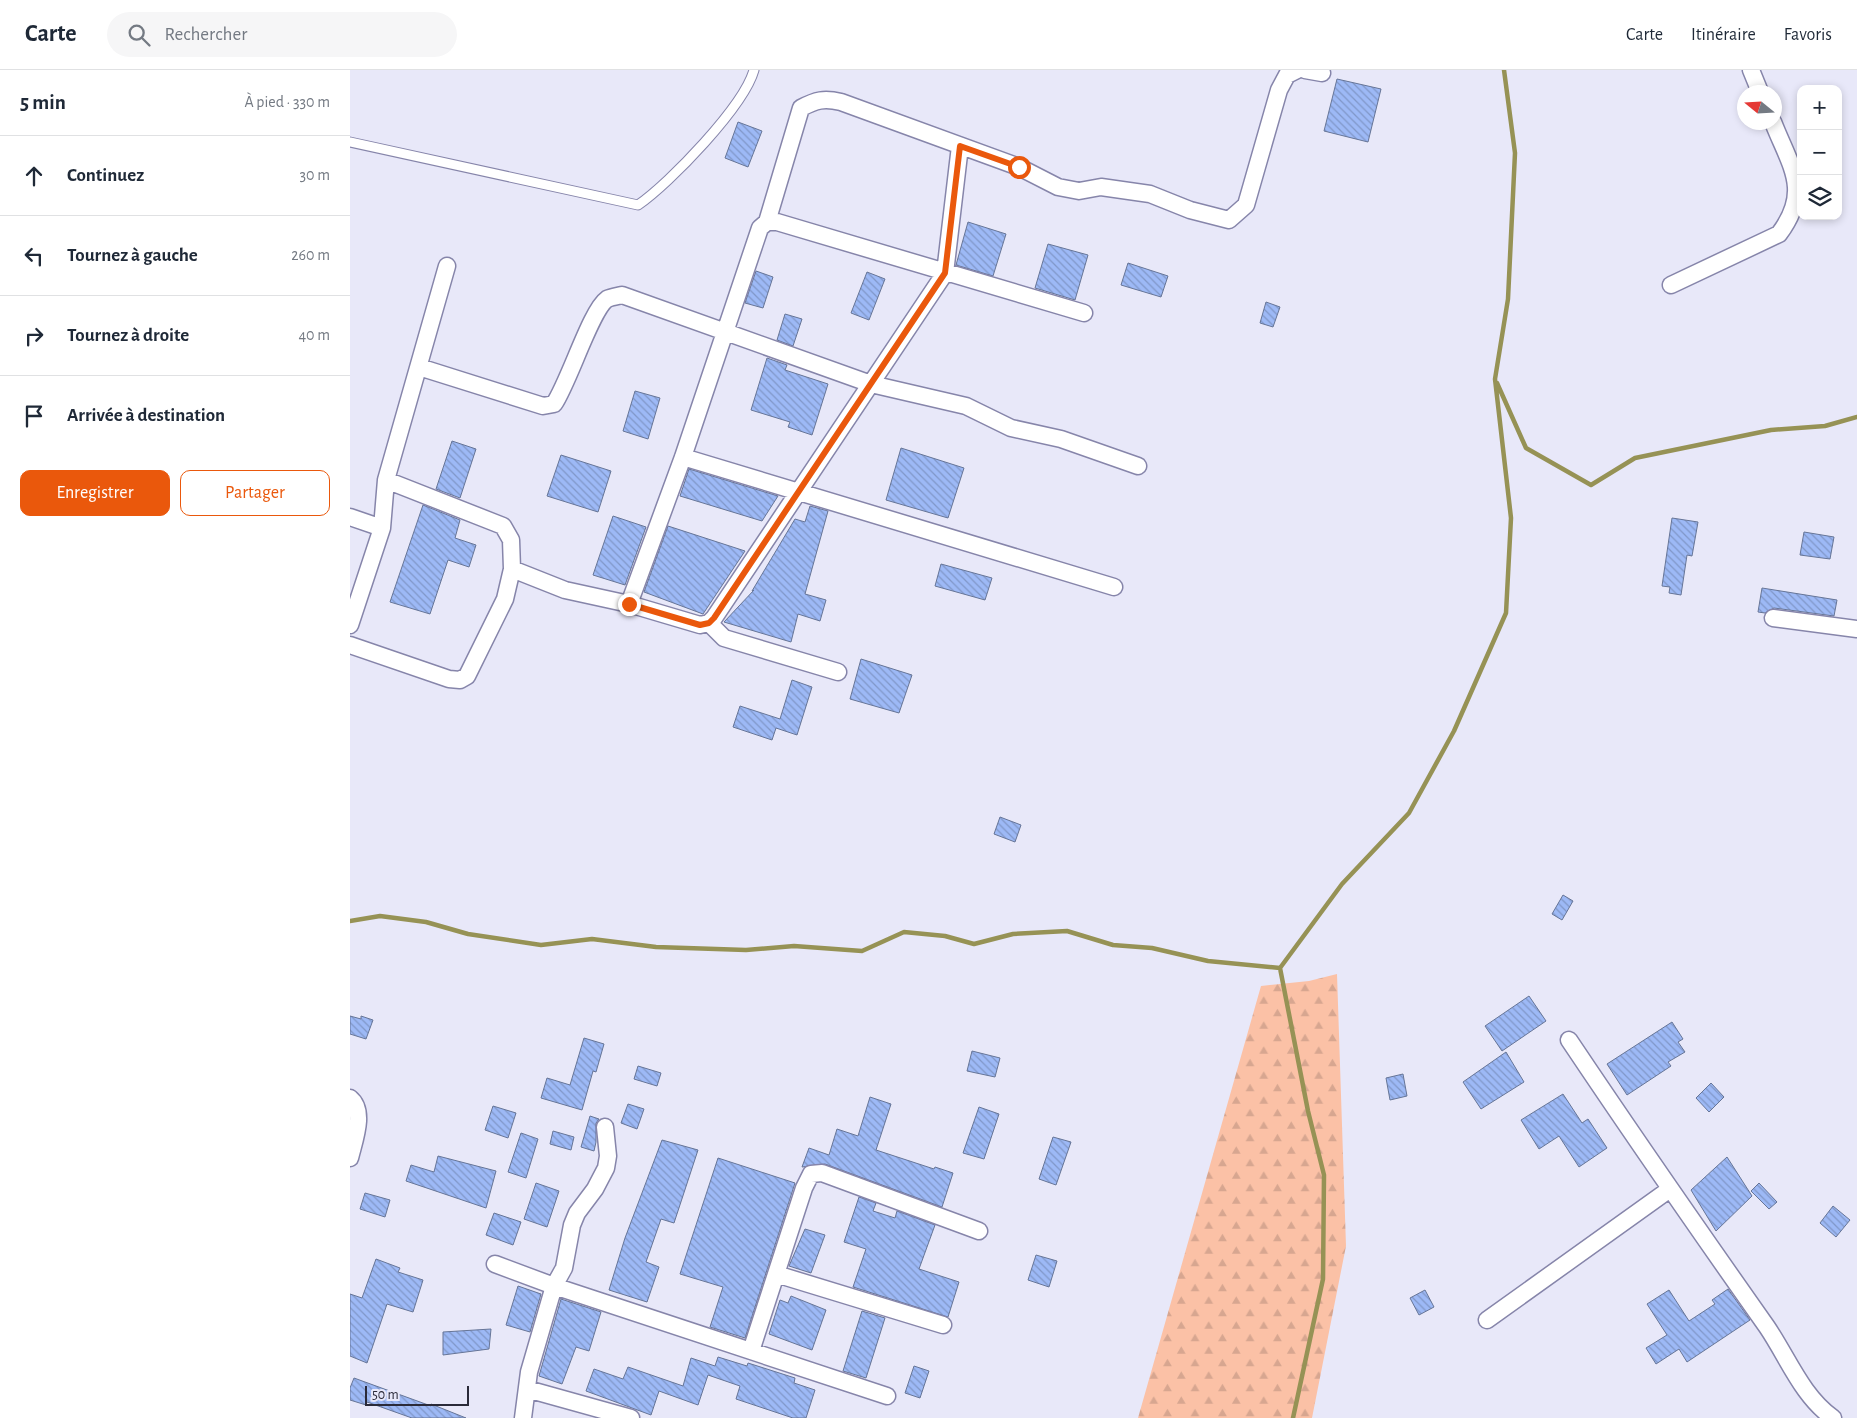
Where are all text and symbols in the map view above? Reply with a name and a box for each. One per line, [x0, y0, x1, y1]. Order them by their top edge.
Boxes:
search box [107, 12, 457, 57]
icon: search [125, 21, 153, 49]
text: Carte [25, 22, 77, 46]
text: Rechercher [165, 25, 247, 44]
text: Carte [1626, 26, 1663, 44]
text: Itinéraire [1691, 26, 1756, 44]
text: Favoris [1784, 26, 1832, 44]
north arrow [1737, 85, 1782, 130]
map controls [1797, 85, 1842, 220]
button: + [1797, 85, 1842, 130]
text: 5 min [20, 92, 66, 113]
text: À pied · 330 m [244, 94, 330, 110]
button: − [1797, 130, 1842, 175]
route start [1008, 156, 1031, 179]
icon: ahead [20, 162, 48, 190]
text: Continuez [67, 166, 144, 185]
text: 30 m [300, 167, 330, 183]
button: layers [1797, 175, 1842, 220]
icon: left [20, 242, 48, 270]
text: Tournez à gauche [67, 246, 198, 265]
text: 260 m [291, 247, 330, 263]
icon: right [20, 322, 48, 350]
text: Tournez à droite [67, 326, 189, 345]
text: 40 m [298, 327, 330, 343]
icon: arrive [20, 402, 48, 430]
text: Arrivée à destination [67, 406, 225, 425]
button: Enregistrer [20, 470, 170, 516]
button: Partager [180, 470, 330, 516]
route end [618, 593, 641, 616]
scale bar [365, 1383, 469, 1406]
text: 50 m [372, 1388, 399, 1402]

